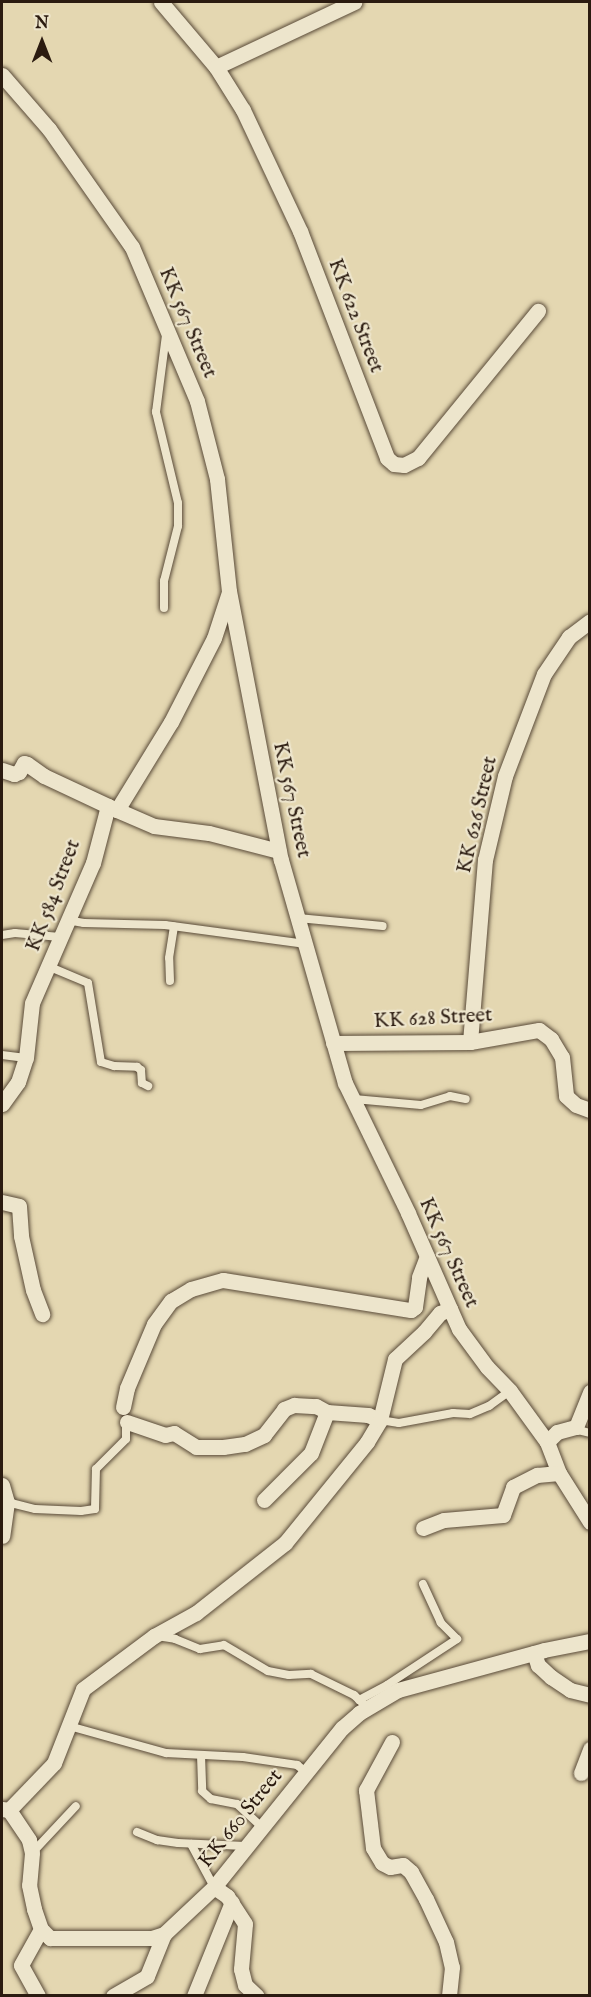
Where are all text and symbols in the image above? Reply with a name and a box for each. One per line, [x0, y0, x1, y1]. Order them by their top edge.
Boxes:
north arrow [12, 12, 72, 72]
text: N [35, 14, 49, 34]
street label: KK 622 Street [322, 255, 388, 377]
street label: KK 567 Street [152, 264, 222, 382]
street label: KK 567 Street [266, 740, 316, 860]
street label: KK 626 Street [452, 754, 504, 876]
street label: KK 584 Street [21, 836, 87, 956]
street label: KK 628 Street [373, 1003, 493, 1035]
street label: KK 567 Street [413, 1194, 483, 1312]
street label: KK 660 Street [194, 1765, 288, 1873]

